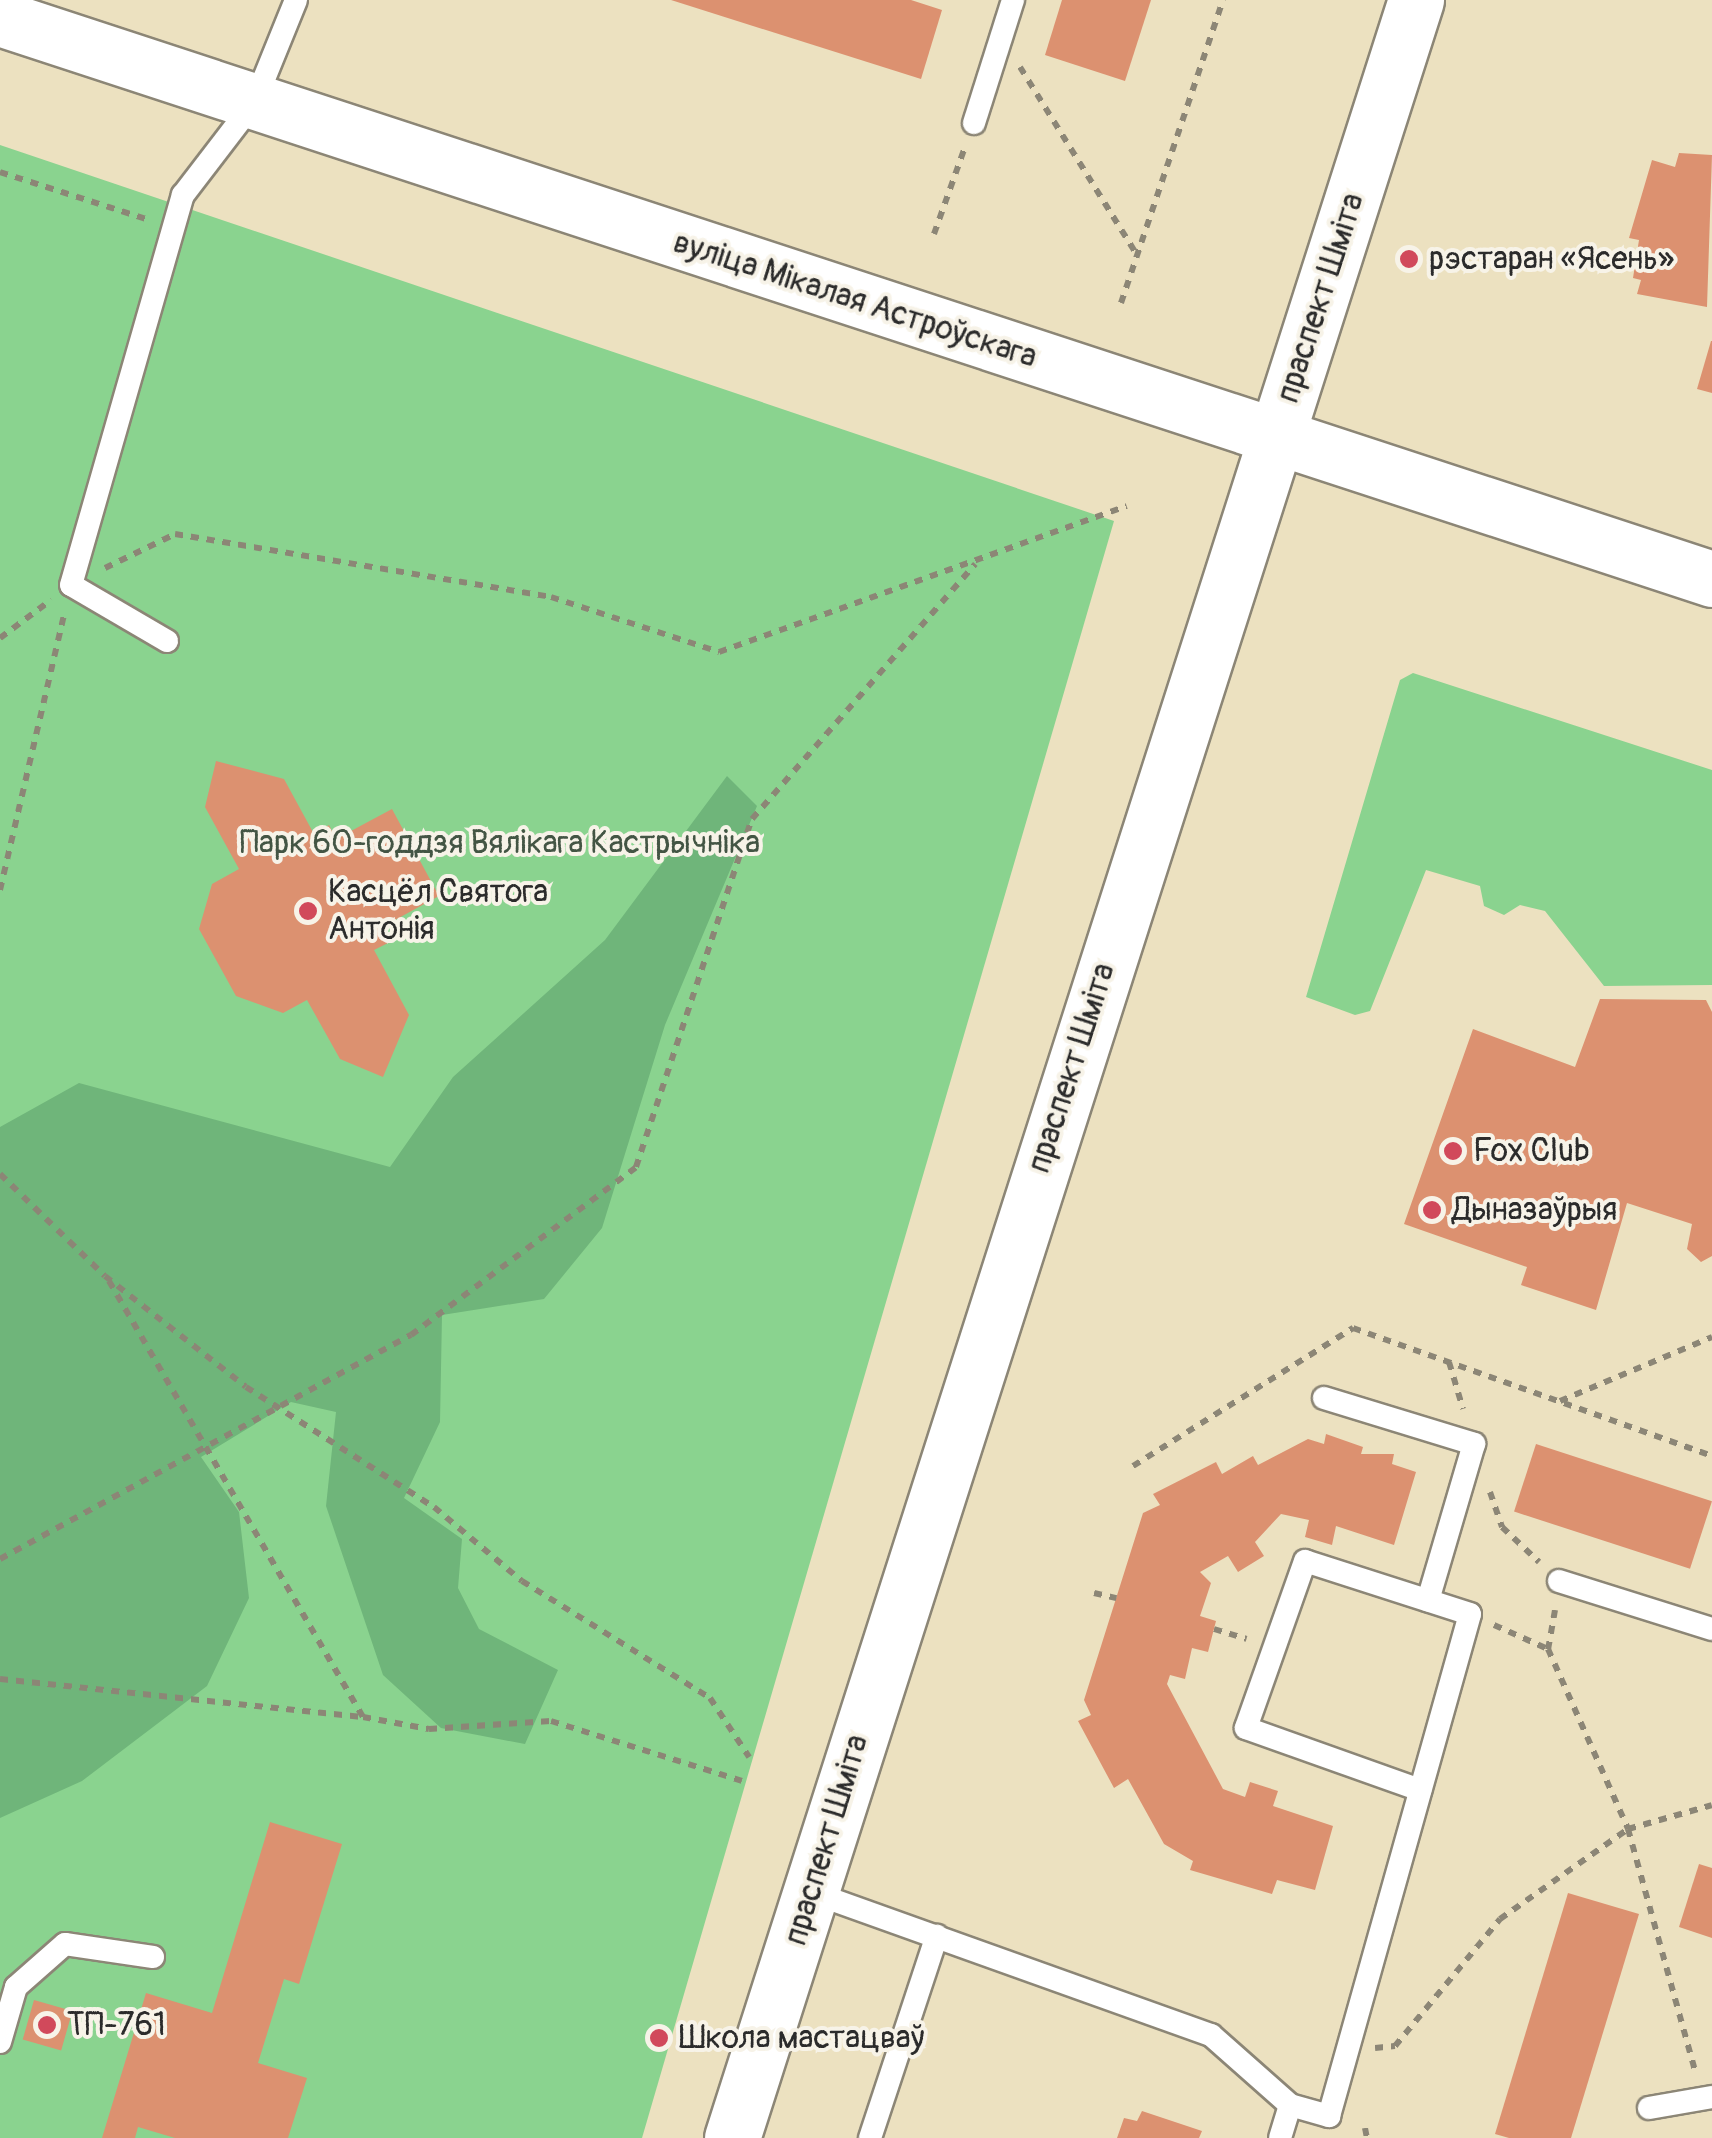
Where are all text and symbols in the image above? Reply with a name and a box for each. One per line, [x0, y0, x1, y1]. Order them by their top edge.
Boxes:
street label: праспект Шміта [1269, 188, 1373, 408]
street label: вуліца Мікалая Астроўскага [669, 223, 1041, 377]
place label: рэстаран «Ясень» [1429, 240, 1674, 278]
marker: рэстаран «Ясень» [1398, 248, 1420, 270]
park label: Парк 60-годдзя Вялікага Кастрычніка [240, 824, 760, 862]
place label: Касцёл Святога Антонія [328, 874, 548, 949]
marker: Касцёл Святога Антонія [297, 900, 319, 922]
street label: праспект Шміта [1020, 958, 1124, 1178]
place label: Fox Club [1473, 1132, 1590, 1170]
marker: Fox Club [1442, 1140, 1464, 1162]
place label: Дыназаўрыя [1452, 1191, 1617, 1229]
marker: Дыназаўрыя [1421, 1199, 1443, 1221]
street label: праспект Шміта [777, 1730, 877, 1950]
place label: ТП-761 [67, 2006, 166, 2044]
marker: ТП-761 [36, 2014, 58, 2036]
place label: Школа мастацваў [679, 2019, 924, 2057]
marker: Школа мастацваў [648, 2027, 670, 2049]

